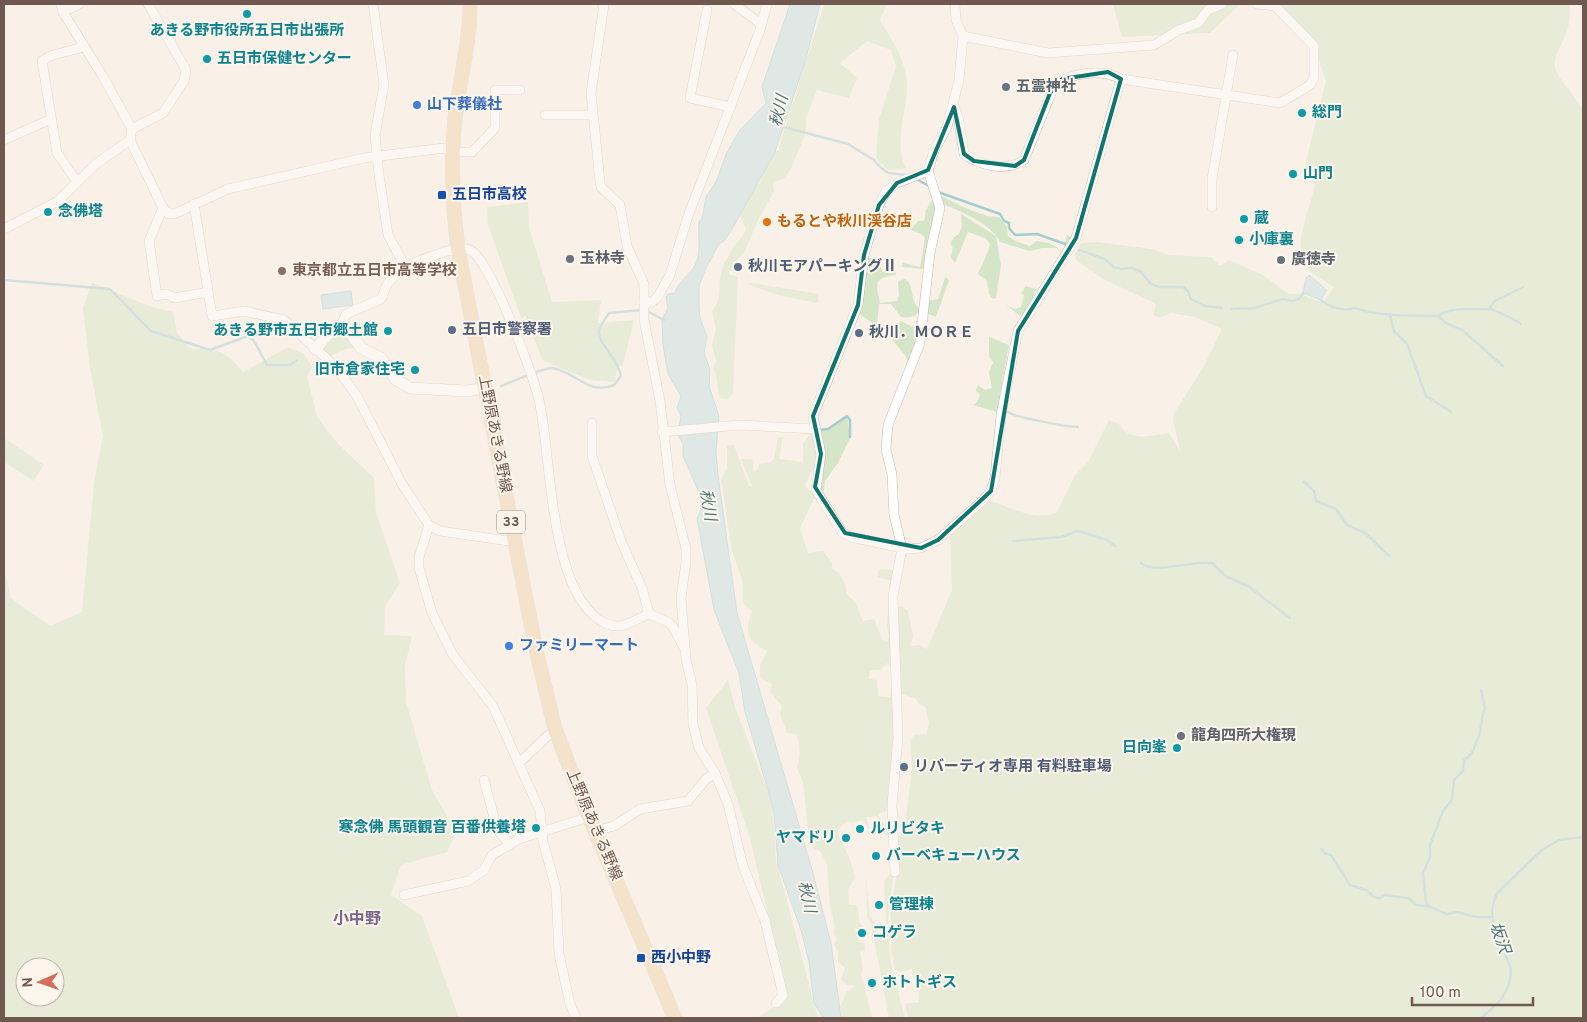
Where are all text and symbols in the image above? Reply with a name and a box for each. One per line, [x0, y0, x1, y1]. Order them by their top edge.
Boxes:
marker: あきる野市役所五日市出張所 [241, 8, 253, 20]
place label: あきる野市役所五日市出張所 [150, 22, 344, 41]
place label: 五日市保健センター [217, 50, 352, 69]
marker: 五日市保健センター [201, 53, 213, 65]
place label: 五霊神社 [1016, 77, 1076, 97]
marker: 五霊神社 [1000, 81, 1012, 93]
water label: 秋川 [767, 91, 794, 129]
place label: 山下葬儀社 [427, 95, 502, 115]
marker: 山下葬儀社 [411, 99, 423, 111]
place label: 総門 [1312, 103, 1342, 123]
marker: 総門 [1296, 107, 1308, 119]
place label: 山門 [1303, 165, 1333, 184]
marker: 山門 [1287, 168, 1299, 180]
place label: 五日市高校 [452, 186, 527, 205]
marker: 五日市高校 [436, 189, 448, 201]
place label: 念佛塔 [58, 202, 103, 222]
marker: 念佛塔 [42, 206, 54, 218]
place label: 蔵 [1254, 210, 1269, 229]
place label: もるとや秋川渓谷店 [777, 213, 912, 232]
marker: 蔵 [1238, 213, 1250, 225]
marker: もるとや秋川渓谷店 [761, 216, 773, 228]
place label: 小庫裏 [1249, 231, 1294, 250]
marker: 小庫裏 [1233, 234, 1245, 246]
place label: 玉林寺 [580, 250, 625, 269]
place label: 廣徳寺 [1291, 251, 1336, 270]
marker: 玉林寺 [564, 253, 576, 265]
marker: 廣徳寺 [1275, 254, 1287, 266]
place label: 秋川モアパーキングⅡ [748, 258, 897, 277]
marker: 秋川モアパーキングⅡ [732, 261, 744, 273]
place label: 東京都立五日市高等学校 [292, 262, 457, 281]
marker: 東京都立五日市高等学校 [276, 265, 288, 277]
place label: 五日市警察署 [462, 321, 552, 340]
place label: あきる野市五日市郷土館 [213, 322, 378, 341]
marker: 五日市警察署 [446, 324, 458, 336]
place label: 秋川．ＭＯＲＥ [869, 324, 974, 343]
marker: あきる野市五日市郷土館 [382, 325, 394, 337]
marker: 秋川．ＭＯＲＥ [853, 327, 865, 339]
place label: 旧市倉家住宅 [315, 361, 405, 380]
marker: 旧市倉家住宅 [409, 364, 421, 376]
street label: 上野原あきる野線 [473, 373, 515, 495]
water label: 秋川 [694, 487, 720, 524]
road number: 33 [497, 511, 525, 534]
place label: ファミリーマート [519, 637, 639, 656]
marker: ファミリーマート [503, 640, 515, 652]
place label: 龍角四所大権現 [1191, 726, 1296, 746]
marker: 龍角四所大権現 [1175, 730, 1187, 742]
place label: 日向峯 [1122, 739, 1167, 758]
marker: 日向峯 [1171, 742, 1183, 754]
place label: リバーティオ専用 有料駐車場 [914, 757, 1112, 777]
marker: リバーティオ専用 有料駐車場 [898, 761, 910, 773]
street label: 上野原あきる野線 [561, 766, 625, 884]
place label: 寒念佛 馬頭観音 百番供養塔 [338, 818, 526, 838]
place label: ルリビタキ [870, 820, 945, 839]
marker: 寒念佛 馬頭観音 百番供養塔 [530, 822, 542, 834]
marker: ルリビタキ [854, 823, 866, 835]
place label: ヤマドリ [776, 829, 836, 848]
marker: ヤマドリ [840, 832, 852, 844]
place label: バーベキューハウス [886, 847, 1021, 866]
marker: バーベキューハウス [870, 850, 882, 862]
water label: 秋川 [793, 879, 820, 917]
place label: 管理棟 [889, 895, 934, 915]
marker: 管理棟 [873, 899, 885, 911]
district label: 小中野 [333, 910, 381, 930]
water label: 坂沢 [1484, 920, 1514, 958]
place label: コゲラ [872, 924, 917, 943]
marker: コゲラ [856, 927, 868, 939]
place label: 西小中野 [651, 949, 711, 968]
marker: 西小中野 [635, 952, 647, 964]
north arrow [15, 957, 65, 1007]
place label: ホトトギス [882, 973, 957, 993]
scale bar [1412, 974, 1533, 1006]
text: N [20, 977, 37, 988]
marker: ホトトギス [866, 977, 878, 989]
text: 100 m [1420, 984, 1461, 1003]

